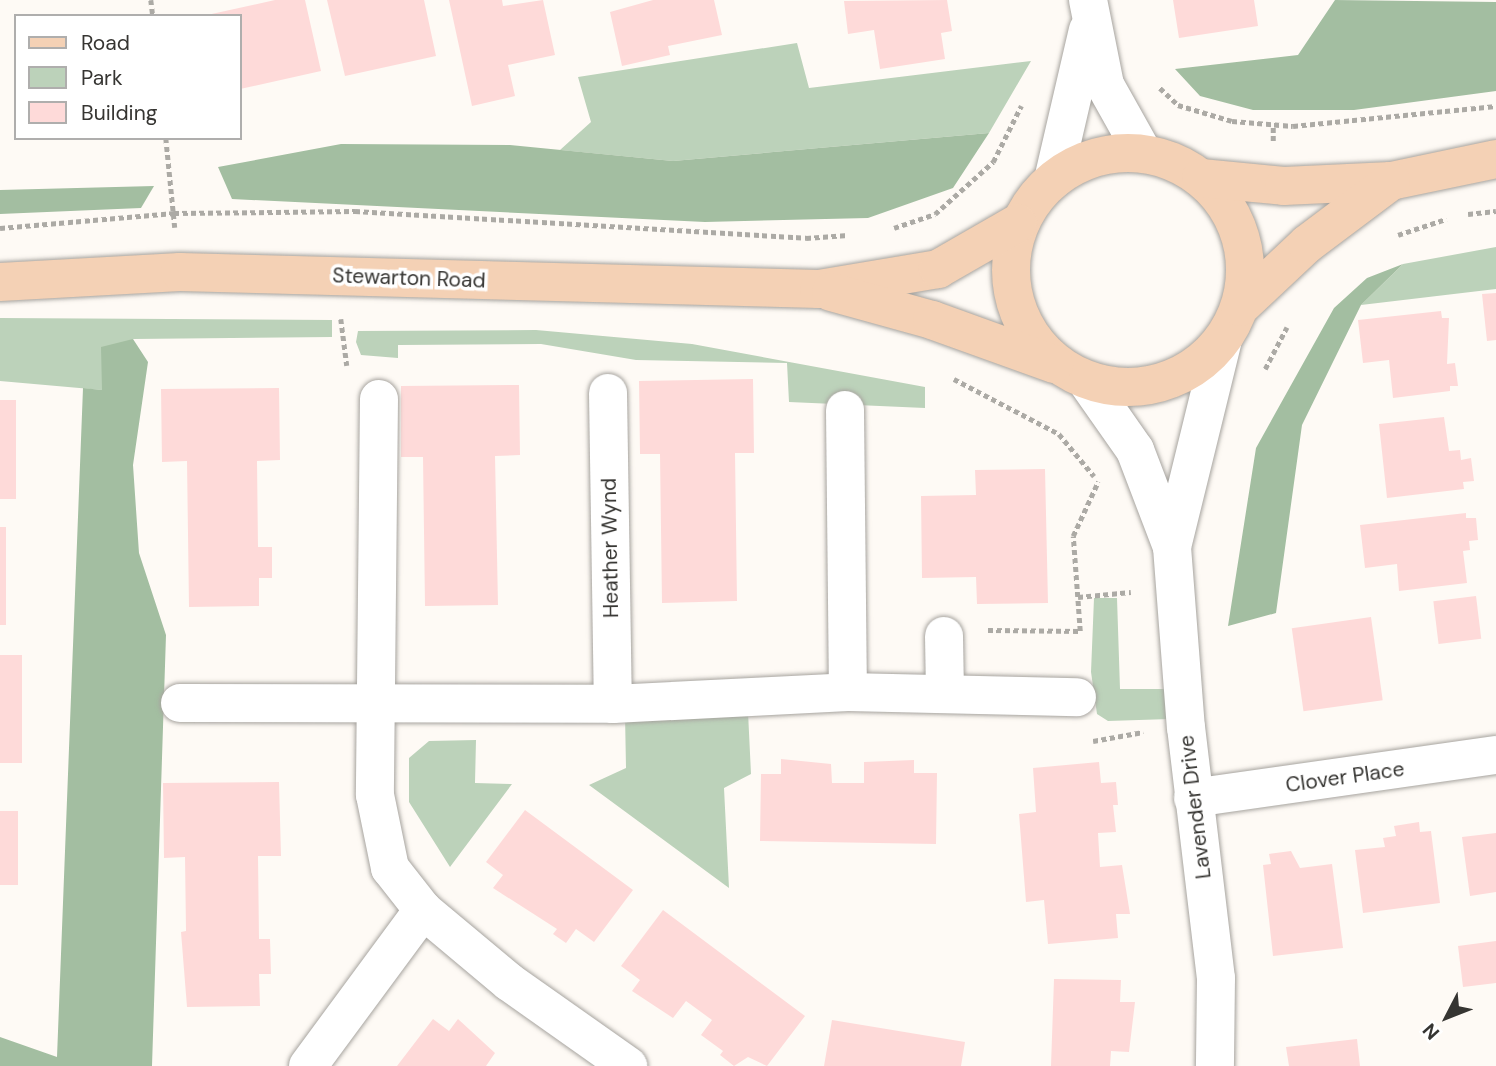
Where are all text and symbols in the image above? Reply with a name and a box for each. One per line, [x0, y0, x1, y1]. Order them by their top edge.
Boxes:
legend [14, 14, 242, 140]
text: Road [81, 29, 130, 57]
text: Park [81, 64, 122, 92]
text: Building [81, 99, 157, 127]
street label: Stewarton Road [332, 263, 486, 293]
street label: Heather Wynd [596, 478, 624, 618]
street label: Lavender Drive [1174, 734, 1216, 880]
street label: Clover Place [1284, 756, 1406, 798]
north arrow [1412, 982, 1482, 1052]
text: N [1417, 1018, 1445, 1045]

